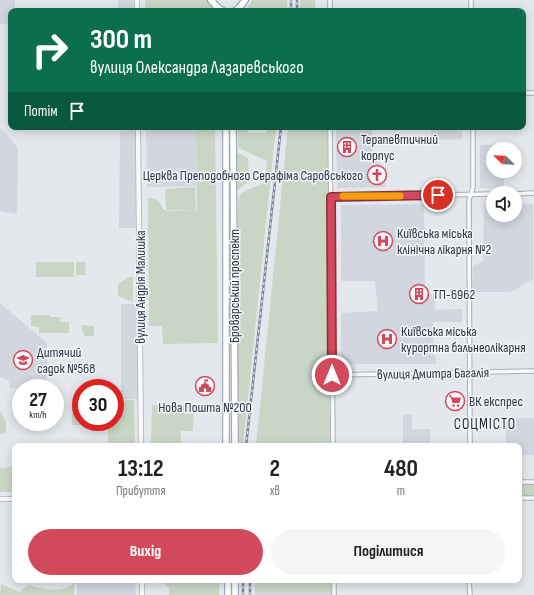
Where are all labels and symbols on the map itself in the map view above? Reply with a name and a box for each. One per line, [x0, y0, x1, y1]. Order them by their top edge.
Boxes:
place label: Терапевтичний корпус [361, 131, 438, 164]
building icon: Терапевтичний корпус [336, 136, 358, 158]
north arrow [486, 142, 522, 178]
church icon: Церква Преподобного Серафіма Саровського [366, 164, 388, 186]
place label: Церква Преподобного Серафіма Саровського [143, 167, 363, 184]
pin [421, 178, 455, 212]
place label: Київська міська клінічна лікарня №2 [397, 225, 492, 258]
street label: Броварський проспект [226, 229, 243, 343]
street label: вулиця Андрія Малишка [132, 230, 149, 344]
hospital icon: Київська міська клінічна лікарня №2 [372, 230, 394, 252]
building icon: ТП-6962 [408, 283, 430, 305]
place label: ТП-6962 [433, 286, 475, 303]
place label: Київська міська курортна бальнеолікарня [401, 323, 526, 356]
hospital icon: Київська міська курортна бальнеолікарня [376, 328, 398, 350]
place label: Дитячий садок №568 [37, 344, 95, 377]
school or university icon: Дитячий садок №568 [12, 349, 34, 371]
position arrow [311, 354, 353, 396]
street label: вулиця Дмитра Багалія [377, 364, 489, 383]
public building icon: Нова Пошта №200 [194, 375, 216, 397]
speed limit sign: 30 [72, 379, 124, 431]
supermarket icon: ВК експрес [444, 390, 466, 412]
place label: ВК експрес [469, 393, 523, 410]
place label: Нова Пошта №200 [158, 399, 252, 416]
district label: СОЦМІСТО [454, 415, 516, 434]

